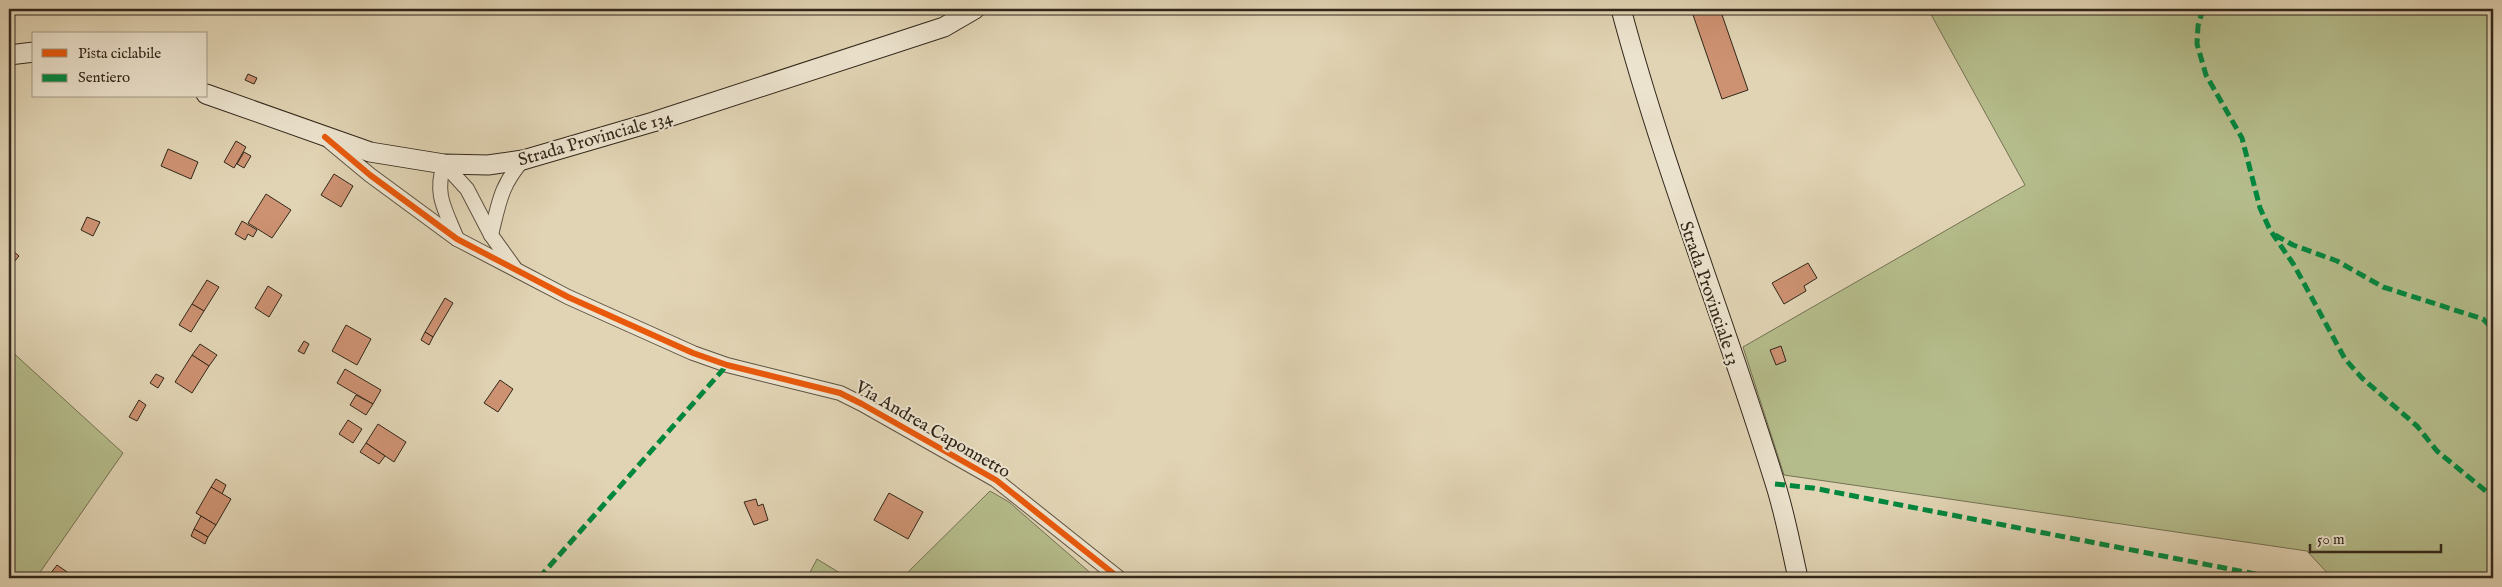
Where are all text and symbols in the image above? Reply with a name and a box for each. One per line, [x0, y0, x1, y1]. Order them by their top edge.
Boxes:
legend [32, 32, 208, 98]
text: Pista ciclabile [78, 44, 161, 63]
text: Sentiero [78, 68, 130, 87]
street label: Strada Provinciale 134 [516, 106, 675, 173]
street label: Strada Provinciale 13 [1673, 218, 1744, 369]
street label: Via Andrea Caponnetto [850, 376, 1014, 484]
scale bar [2310, 522, 2441, 554]
text: 50 m [2317, 530, 2345, 549]

